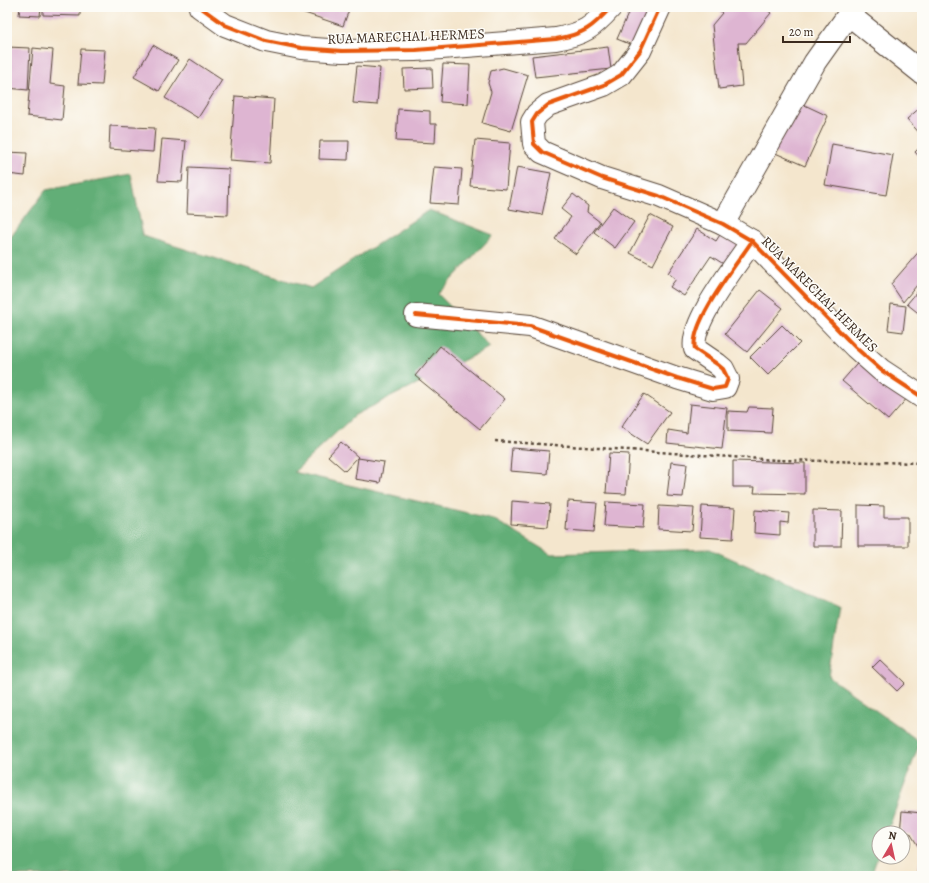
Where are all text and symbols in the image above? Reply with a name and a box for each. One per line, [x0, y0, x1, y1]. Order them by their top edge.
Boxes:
scale bar [783, 18, 850, 44]
street label: RUA MARECHAL HERMES [327, 24, 485, 49]
text: 20 m [789, 24, 813, 40]
street label: RUA MARECHAL HERMES [757, 232, 882, 357]
north arrow [871, 825, 911, 865]
text: N [887, 828, 898, 844]

